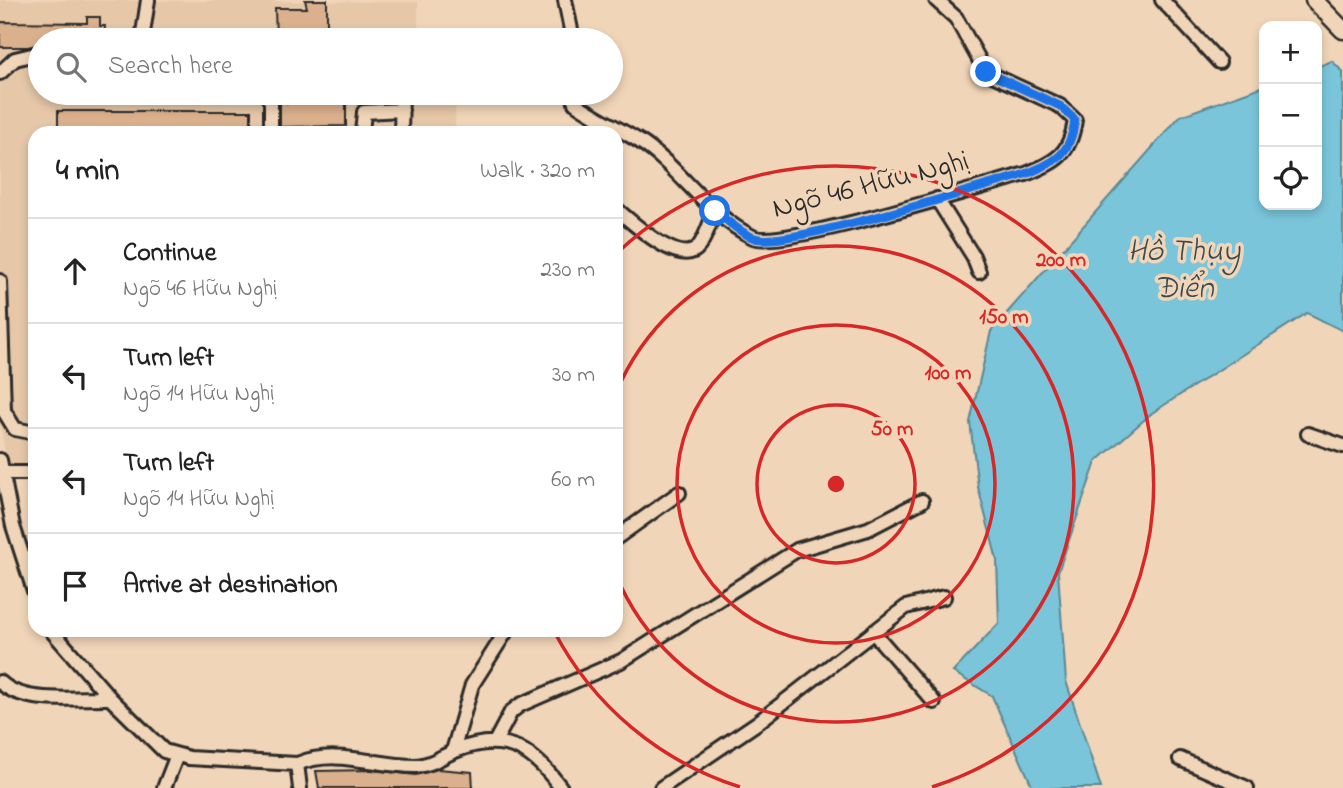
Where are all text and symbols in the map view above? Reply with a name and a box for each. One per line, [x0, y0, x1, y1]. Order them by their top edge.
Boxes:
map controls [1259, 21, 1322, 210]
button: + [1259, 21, 1322, 84]
search box [28, 28, 623, 105]
icon: search [52, 48, 90, 86]
text: Search here [108, 48, 233, 86]
route end [970, 56, 1001, 87]
button: − [1259, 84, 1322, 147]
street label: Ngõ 46 Hữu Nghị [768, 140, 974, 232]
button: locate [1259, 147, 1322, 210]
text: 4 min [56, 150, 119, 194]
text: Walk · 320 m [480, 155, 595, 188]
route start [699, 195, 730, 226]
water label: Hồ Thụy Điển [1128, 229, 1242, 313]
text: Continue [123, 235, 216, 273]
text: 200 m [1035, 246, 1086, 276]
icon: ahead [56, 252, 94, 290]
text: 230 m [541, 254, 595, 287]
text: Ngõ 46 Hữu Nghị [123, 273, 277, 306]
text: 150 m [979, 303, 1029, 333]
text: Turn left [123, 340, 214, 378]
icon: left [56, 357, 94, 395]
text: 30 m [552, 359, 595, 392]
text: 100 m [925, 359, 971, 389]
text: Ngõ 14 Hữu Nghị [123, 378, 274, 411]
text: 50 m [871, 415, 913, 445]
text: Turn left [123, 445, 214, 483]
icon: left [56, 462, 94, 500]
text: 60 m [551, 464, 595, 497]
centre of rings [824, 472, 848, 496]
text: Ngõ 14 Hữu Nghị [123, 483, 274, 516]
icon: arrive [56, 567, 94, 605]
text: Arrive at destination [123, 567, 338, 605]

